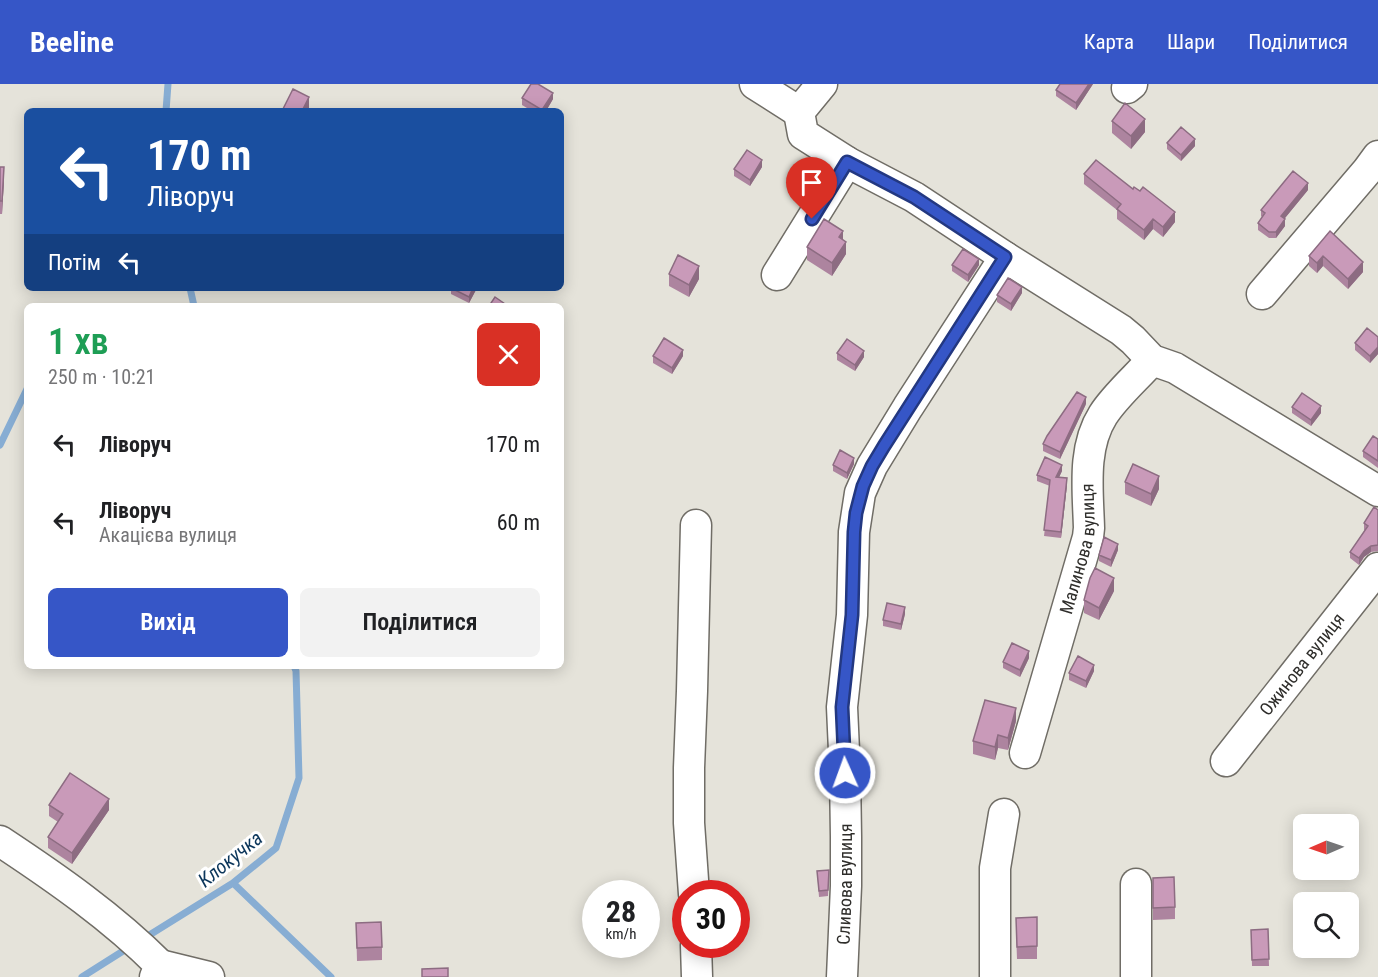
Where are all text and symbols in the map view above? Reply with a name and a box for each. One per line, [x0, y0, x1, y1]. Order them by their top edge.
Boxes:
text: Beeline [30, 26, 114, 59]
text: Карта [1084, 30, 1134, 54]
text: Шари [1167, 30, 1215, 54]
text: Поділитися [1248, 30, 1348, 54]
text: 170 m [147, 131, 252, 180]
icon: left [48, 132, 126, 210]
pin [786, 157, 837, 219]
icon: arrive [795, 166, 828, 199]
text: Ліворуч [147, 181, 234, 213]
icon: left [113, 246, 146, 279]
text: Потім [48, 250, 101, 275]
text: 1 хв [48, 321, 109, 363]
button: close [477, 323, 540, 386]
text: 250 m · 10:21 [48, 365, 155, 389]
icon: left [48, 428, 81, 461]
text: Ліворуч [99, 432, 171, 457]
text: 170 m [486, 432, 540, 457]
street label: Малинова вулиця [1055, 483, 1099, 616]
text: Ліворуч [99, 498, 171, 523]
icon: left [48, 506, 81, 539]
text: 60 m [497, 510, 540, 535]
text: Акацієва вулиця [99, 523, 237, 547]
button: Вихід [48, 588, 288, 657]
button: Поділитися [300, 588, 540, 657]
street label: Ожинова вулиця [1255, 609, 1349, 720]
position arrow [813, 741, 877, 805]
north arrow [1293, 814, 1359, 880]
map controls [1293, 814, 1359, 958]
street label: Сливова вулиця [832, 823, 856, 945]
water label: Клокучка [193, 826, 267, 892]
speed limit sign: 30 [672, 880, 750, 958]
button: search [1293, 892, 1359, 958]
text: 28 [606, 894, 636, 929]
text: km/h [606, 925, 636, 943]

